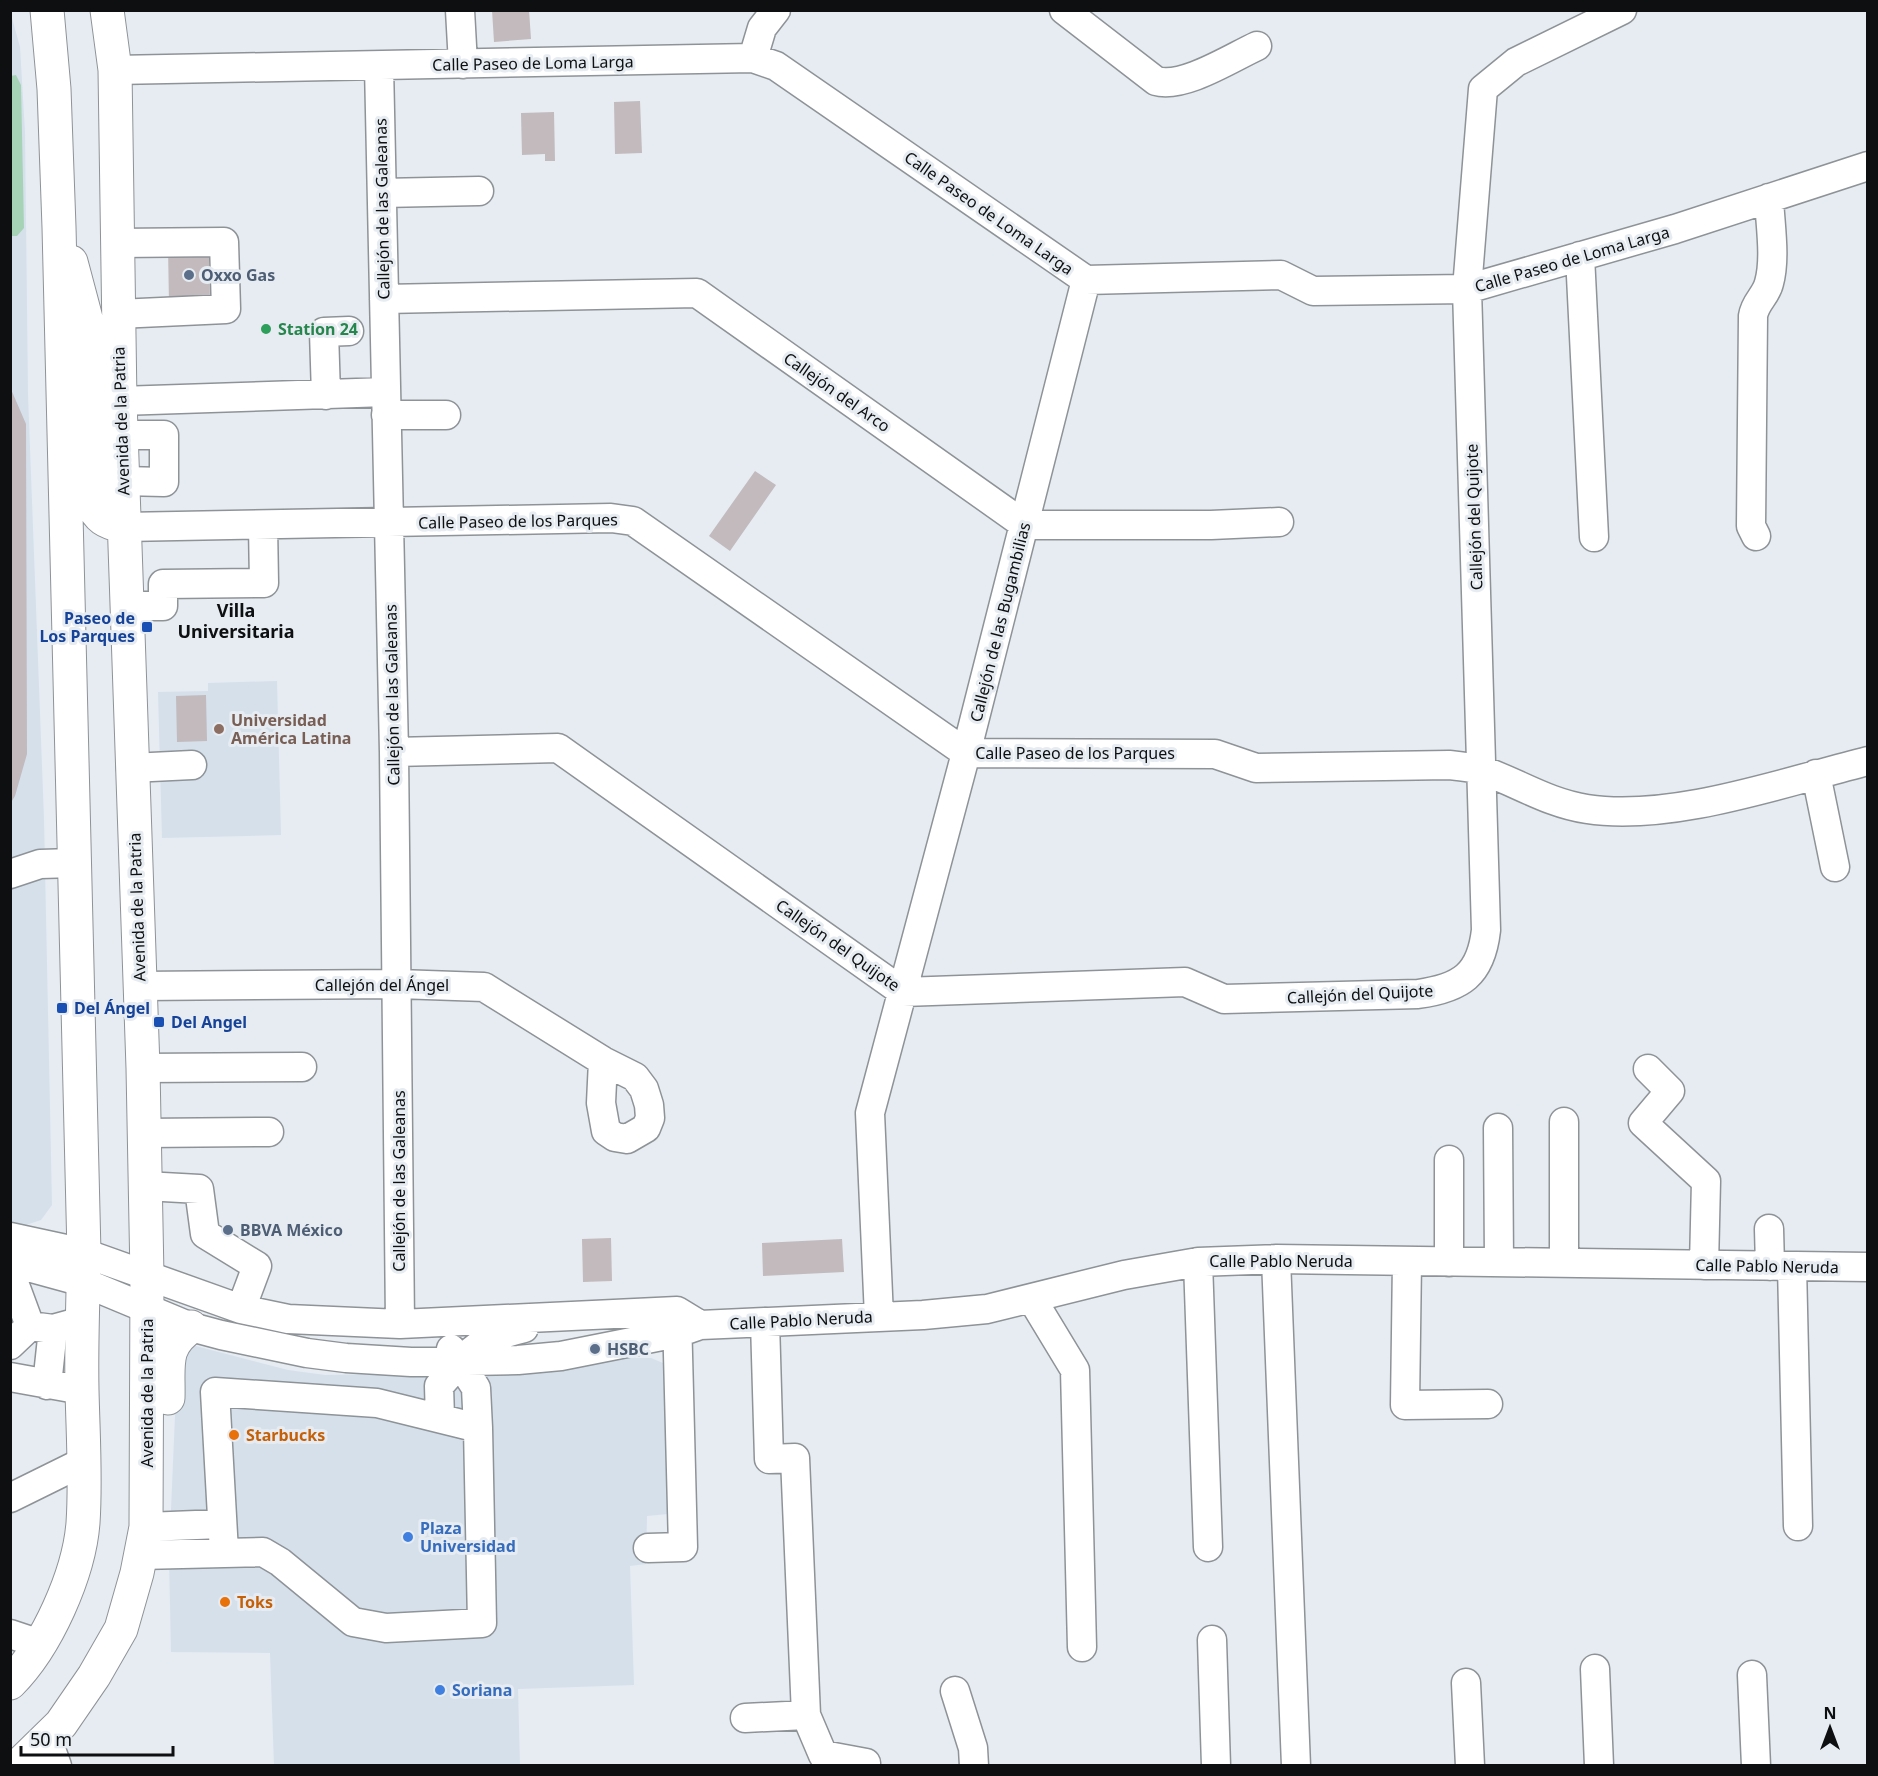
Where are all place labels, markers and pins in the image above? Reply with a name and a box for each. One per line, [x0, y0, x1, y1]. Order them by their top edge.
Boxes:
place label: Oxxo Gas [201, 264, 275, 286]
marker: Oxxo Gas [182, 268, 196, 282]
place label: Station 24 [278, 318, 358, 340]
marker: Station 24 [259, 322, 273, 336]
place label: Paseo de Los Parques [39, 607, 135, 647]
marker: Paseo de Los Parques [140, 620, 154, 634]
place label: Universidad América Latina [231, 709, 351, 749]
marker: Universidad América Latina [212, 722, 226, 736]
place label: Del Ángel [74, 997, 150, 1019]
marker: Del Ángel [55, 1001, 69, 1015]
place label: Del Angel [171, 1011, 247, 1033]
marker: Del Angel [152, 1015, 166, 1029]
place label: BBVA México [240, 1219, 343, 1241]
marker: BBVA México [221, 1223, 235, 1237]
place label: HSBC [607, 1338, 649, 1360]
marker: HSBC [588, 1342, 602, 1356]
place label: Starbucks [246, 1424, 325, 1446]
marker: Starbucks [227, 1428, 241, 1442]
place label: Plaza Universidad [420, 1517, 516, 1557]
marker: Plaza Universidad [401, 1530, 415, 1544]
place label: Toks [237, 1591, 273, 1613]
marker: Toks [218, 1595, 232, 1609]
place label: Soriana [452, 1679, 512, 1701]
marker: Soriana [433, 1683, 447, 1697]

